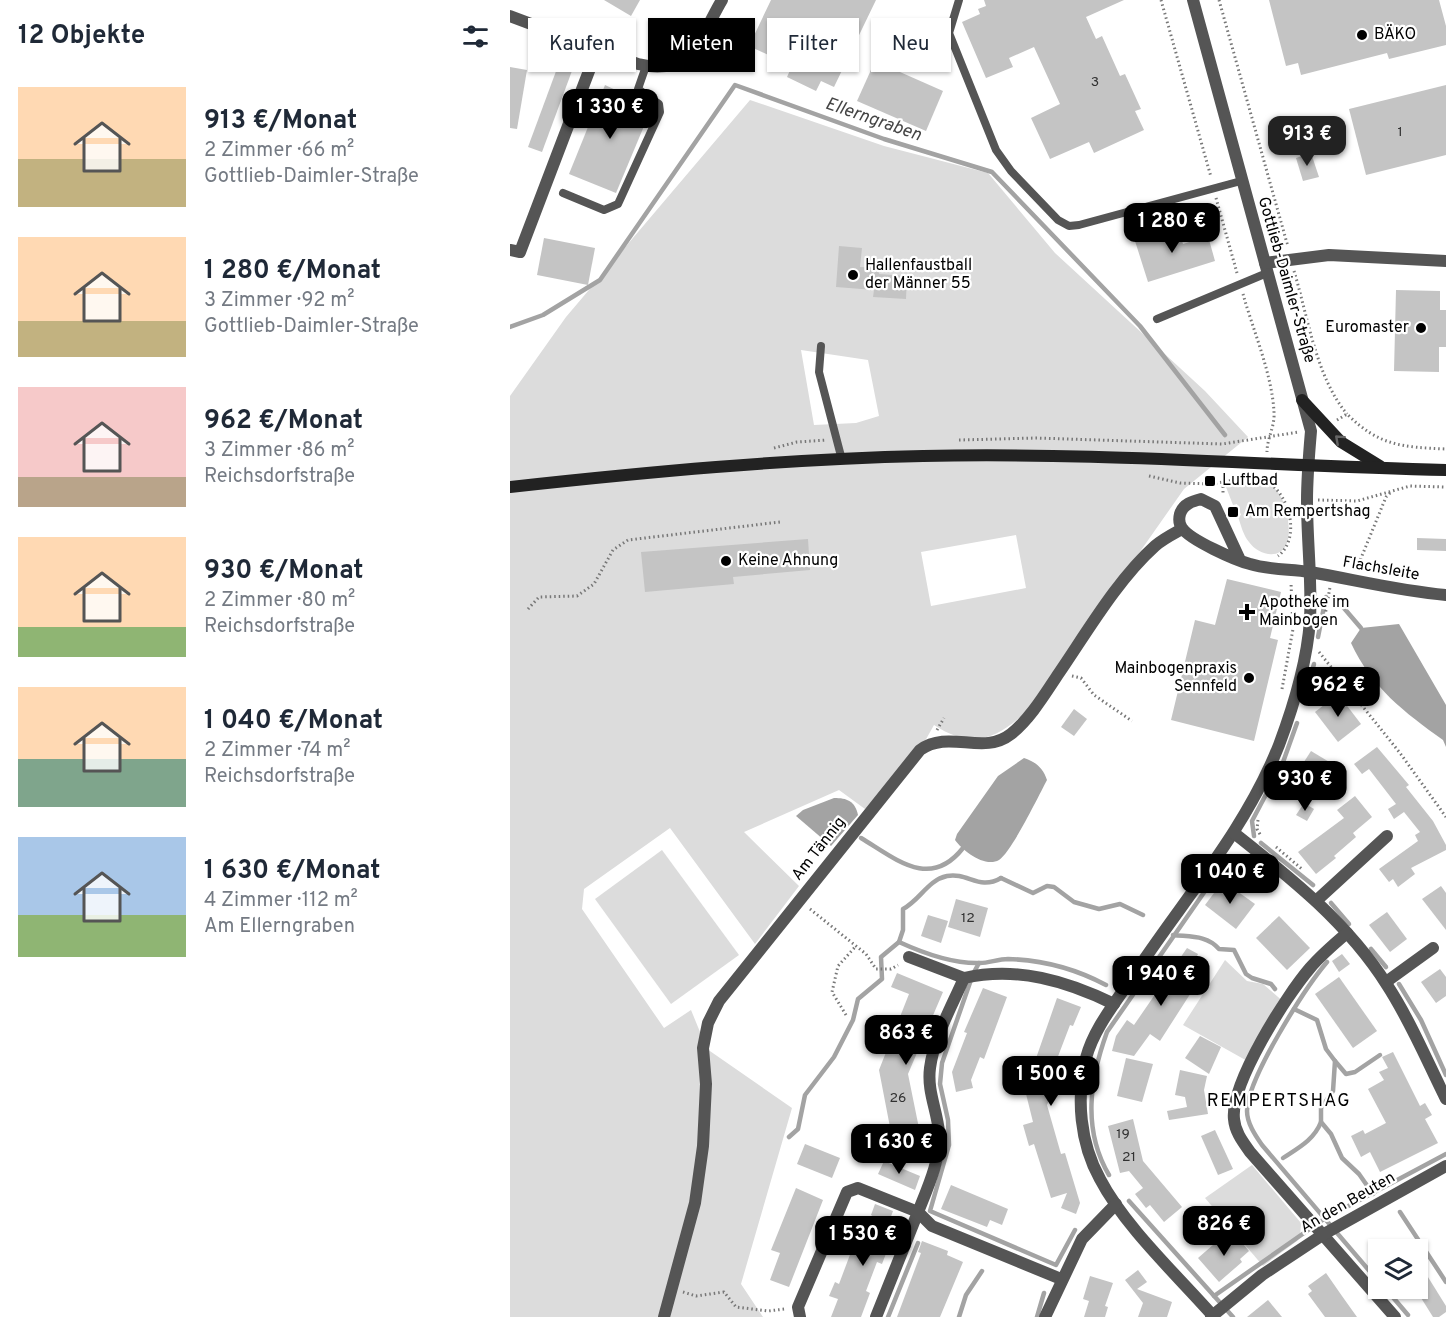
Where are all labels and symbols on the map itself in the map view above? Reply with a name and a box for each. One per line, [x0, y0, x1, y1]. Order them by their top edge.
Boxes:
place label: BÄKO [1374, 24, 1416, 45]
marker: BÄKO [1355, 28, 1369, 42]
house number: 3 [1091, 74, 1099, 91]
pin: 1 330 € [555, 89, 665, 140]
water label: Ellerngraben [822, 93, 924, 147]
pin: 913 € [1265, 116, 1349, 167]
house number: 1 [1397, 124, 1403, 141]
street label: Gottlieb-Daimler-Straße [1253, 195, 1319, 365]
pin: 1 280 € [1117, 203, 1227, 254]
place label: Hallenfaustball der Männer 55 [865, 256, 972, 294]
marker: Hallenfaustball der Männer 55 [846, 268, 860, 282]
place label: Euromaster [1325, 318, 1409, 338]
marker: Euromaster [1414, 321, 1428, 335]
one-way arrow [1335, 435, 1346, 446]
place label: Luftbad [1222, 471, 1278, 491]
marker: Luftbad [1203, 474, 1217, 488]
place label: Am Rempertshag [1245, 502, 1371, 522]
marker: Am Rempertshag [1226, 505, 1240, 519]
place label: Keine Ahnung [738, 551, 838, 571]
street label: Flachsleite [1341, 552, 1421, 586]
marker: Keine Ahnung [719, 554, 733, 568]
place label: Apotheke im Mainbogen [1259, 593, 1350, 631]
marker: Apotheke im Mainbogen [1240, 605, 1254, 619]
place label: Mainbogenpraxis Sennfeld [1114, 659, 1237, 697]
pin: 962 € [1296, 667, 1380, 718]
marker: Mainbogenpraxis Sennfeld [1242, 671, 1256, 685]
pin: 930 € [1263, 761, 1347, 812]
street label: Am Tännig [788, 813, 850, 885]
pin: 1 040 € [1175, 854, 1285, 905]
house number: 12 [961, 910, 975, 927]
pin: 1 940 € [1106, 956, 1216, 1007]
pin: 863 € [864, 1015, 948, 1066]
pin: 1 500 € [996, 1056, 1106, 1107]
house number: 26 [890, 1090, 906, 1107]
district label: REMPERTSHAG [1207, 1090, 1351, 1113]
pin: 1 630 € [844, 1124, 954, 1175]
house number: 19 [1116, 1126, 1130, 1143]
house number: 21 [1122, 1149, 1136, 1166]
street label: An den Beuten [1297, 1168, 1399, 1238]
pin: 826 € [1182, 1206, 1266, 1257]
pin: 1 530 € [808, 1216, 918, 1267]

